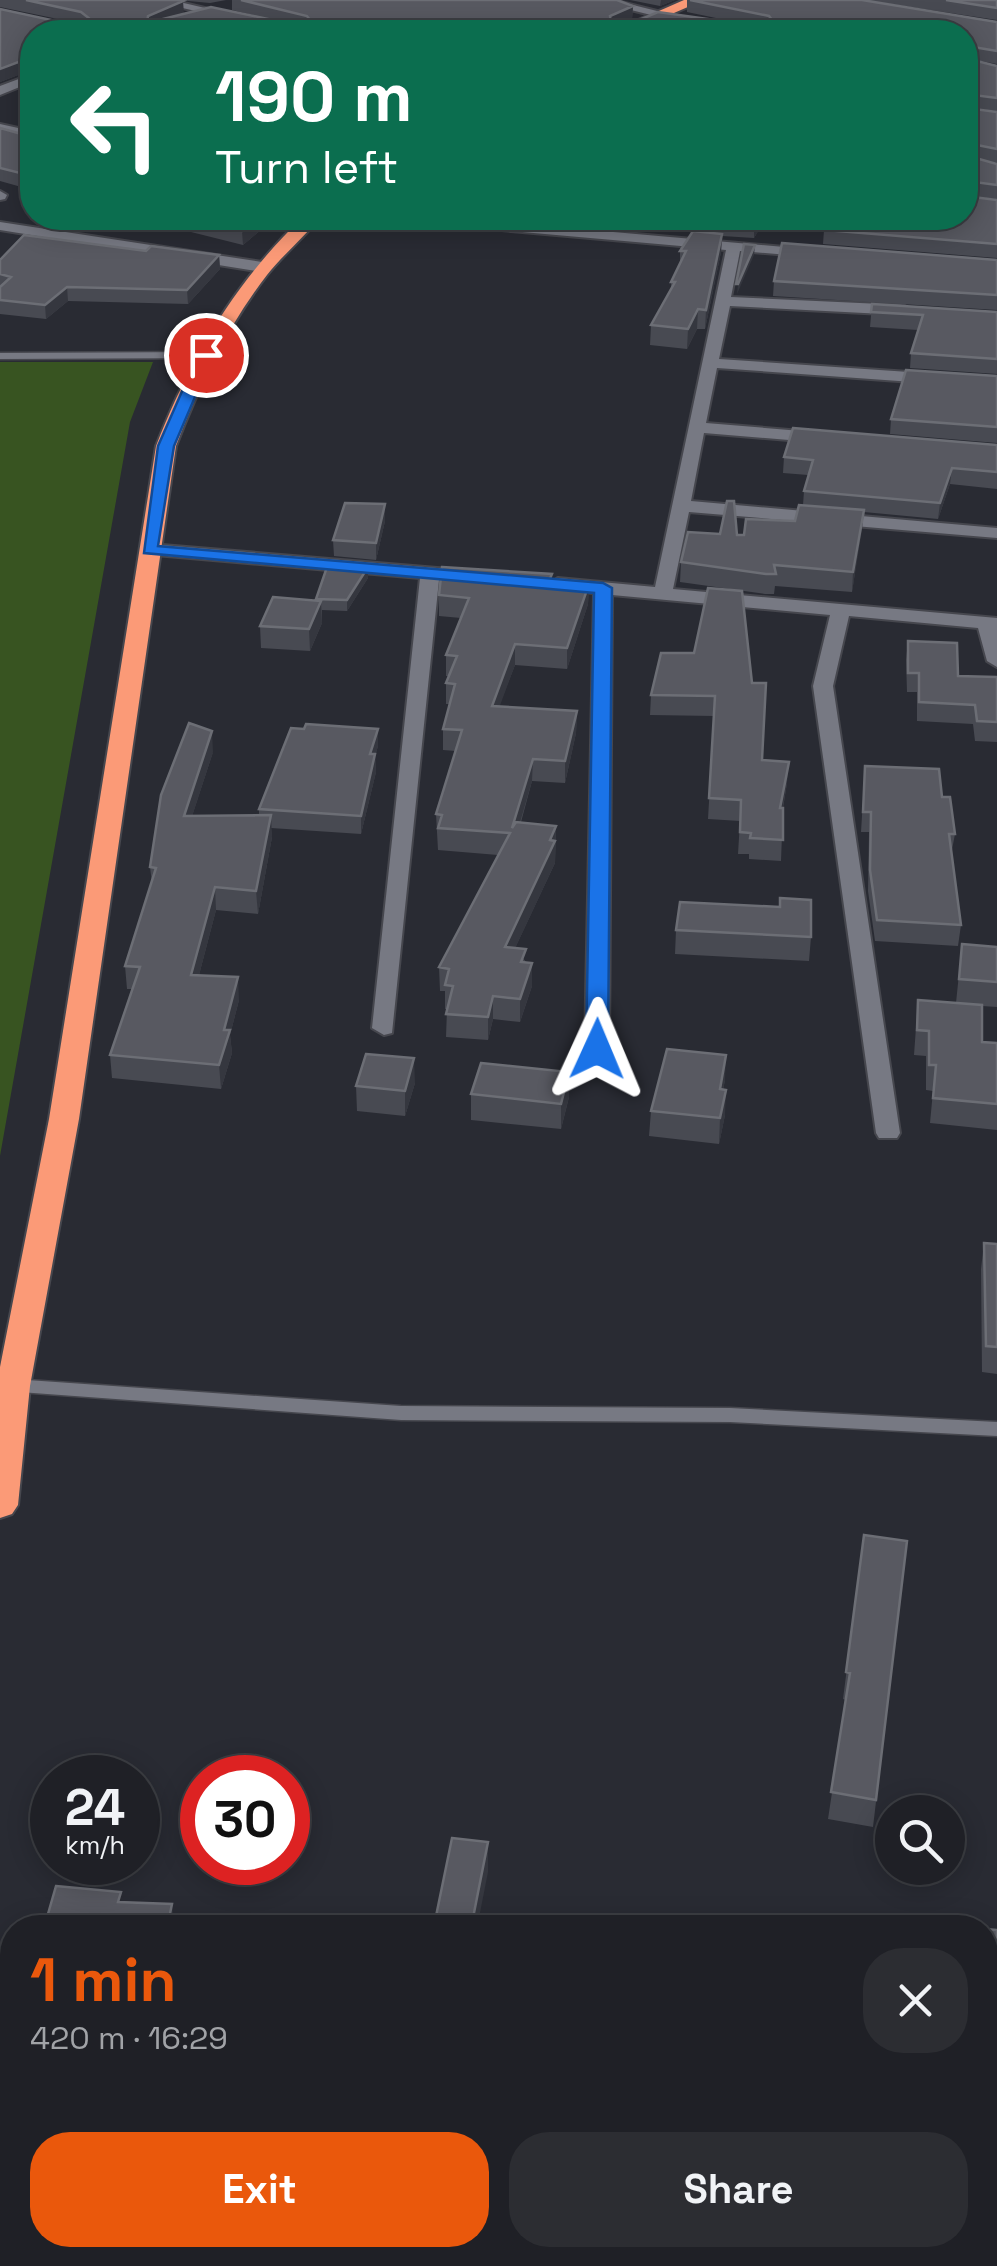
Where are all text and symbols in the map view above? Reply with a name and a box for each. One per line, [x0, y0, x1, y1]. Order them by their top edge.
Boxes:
text: 190 m [215, 52, 413, 141]
icon: left [50, 60, 180, 190]
text: Turn left [215, 139, 398, 196]
pin [164, 313, 249, 398]
icon: arrive [179, 328, 234, 383]
position arrow [545, 997, 649, 1101]
speed limit sign: 30 [180, 1755, 310, 1885]
text: 24 [65, 1776, 125, 1840]
map controls [875, 1795, 965, 1885]
button: search [875, 1795, 965, 1885]
text: km/h [65, 1829, 125, 1861]
text: 1 min [30, 1942, 177, 2019]
button: close [863, 1948, 968, 2053]
text: 420 m · 16:29 [30, 2018, 228, 2058]
button: Exit [30, 2132, 489, 2247]
button: Share [509, 2132, 968, 2247]

